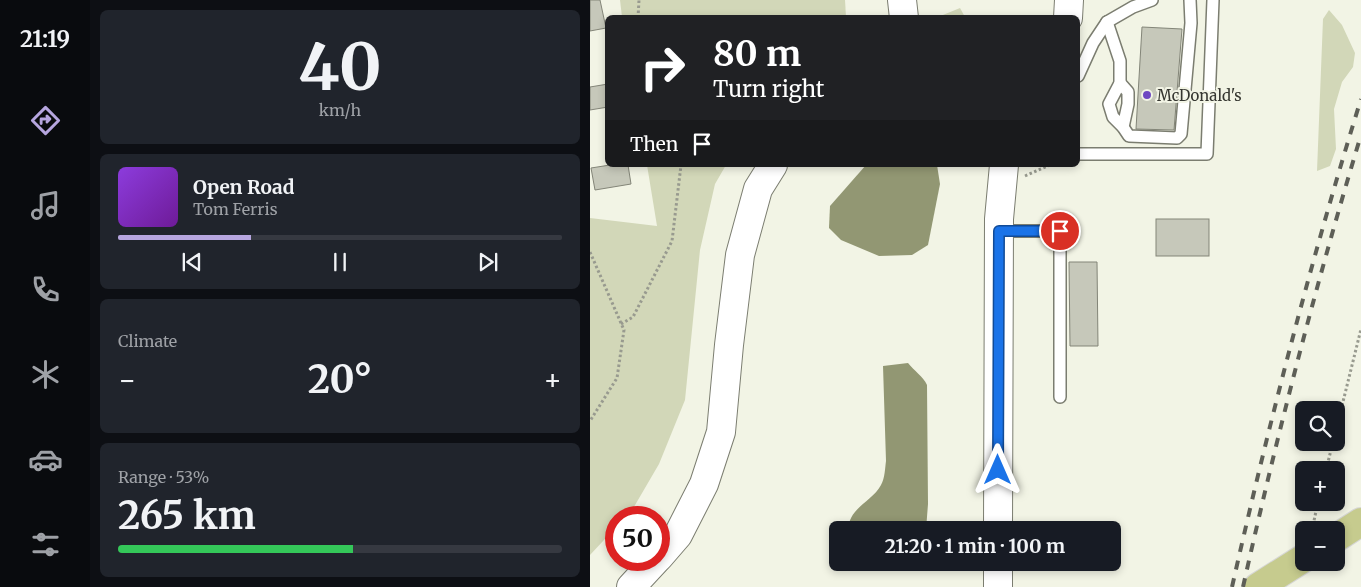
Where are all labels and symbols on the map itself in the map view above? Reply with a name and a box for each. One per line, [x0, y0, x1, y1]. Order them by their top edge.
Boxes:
place label: McDonald's [1157, 86, 1242, 105]
marker: McDonald's [1141, 89, 1153, 101]
pin [1039, 210, 1081, 252]
position arrow [971, 443, 1023, 495]
speed limit sign: 50 [605, 506, 670, 571]

